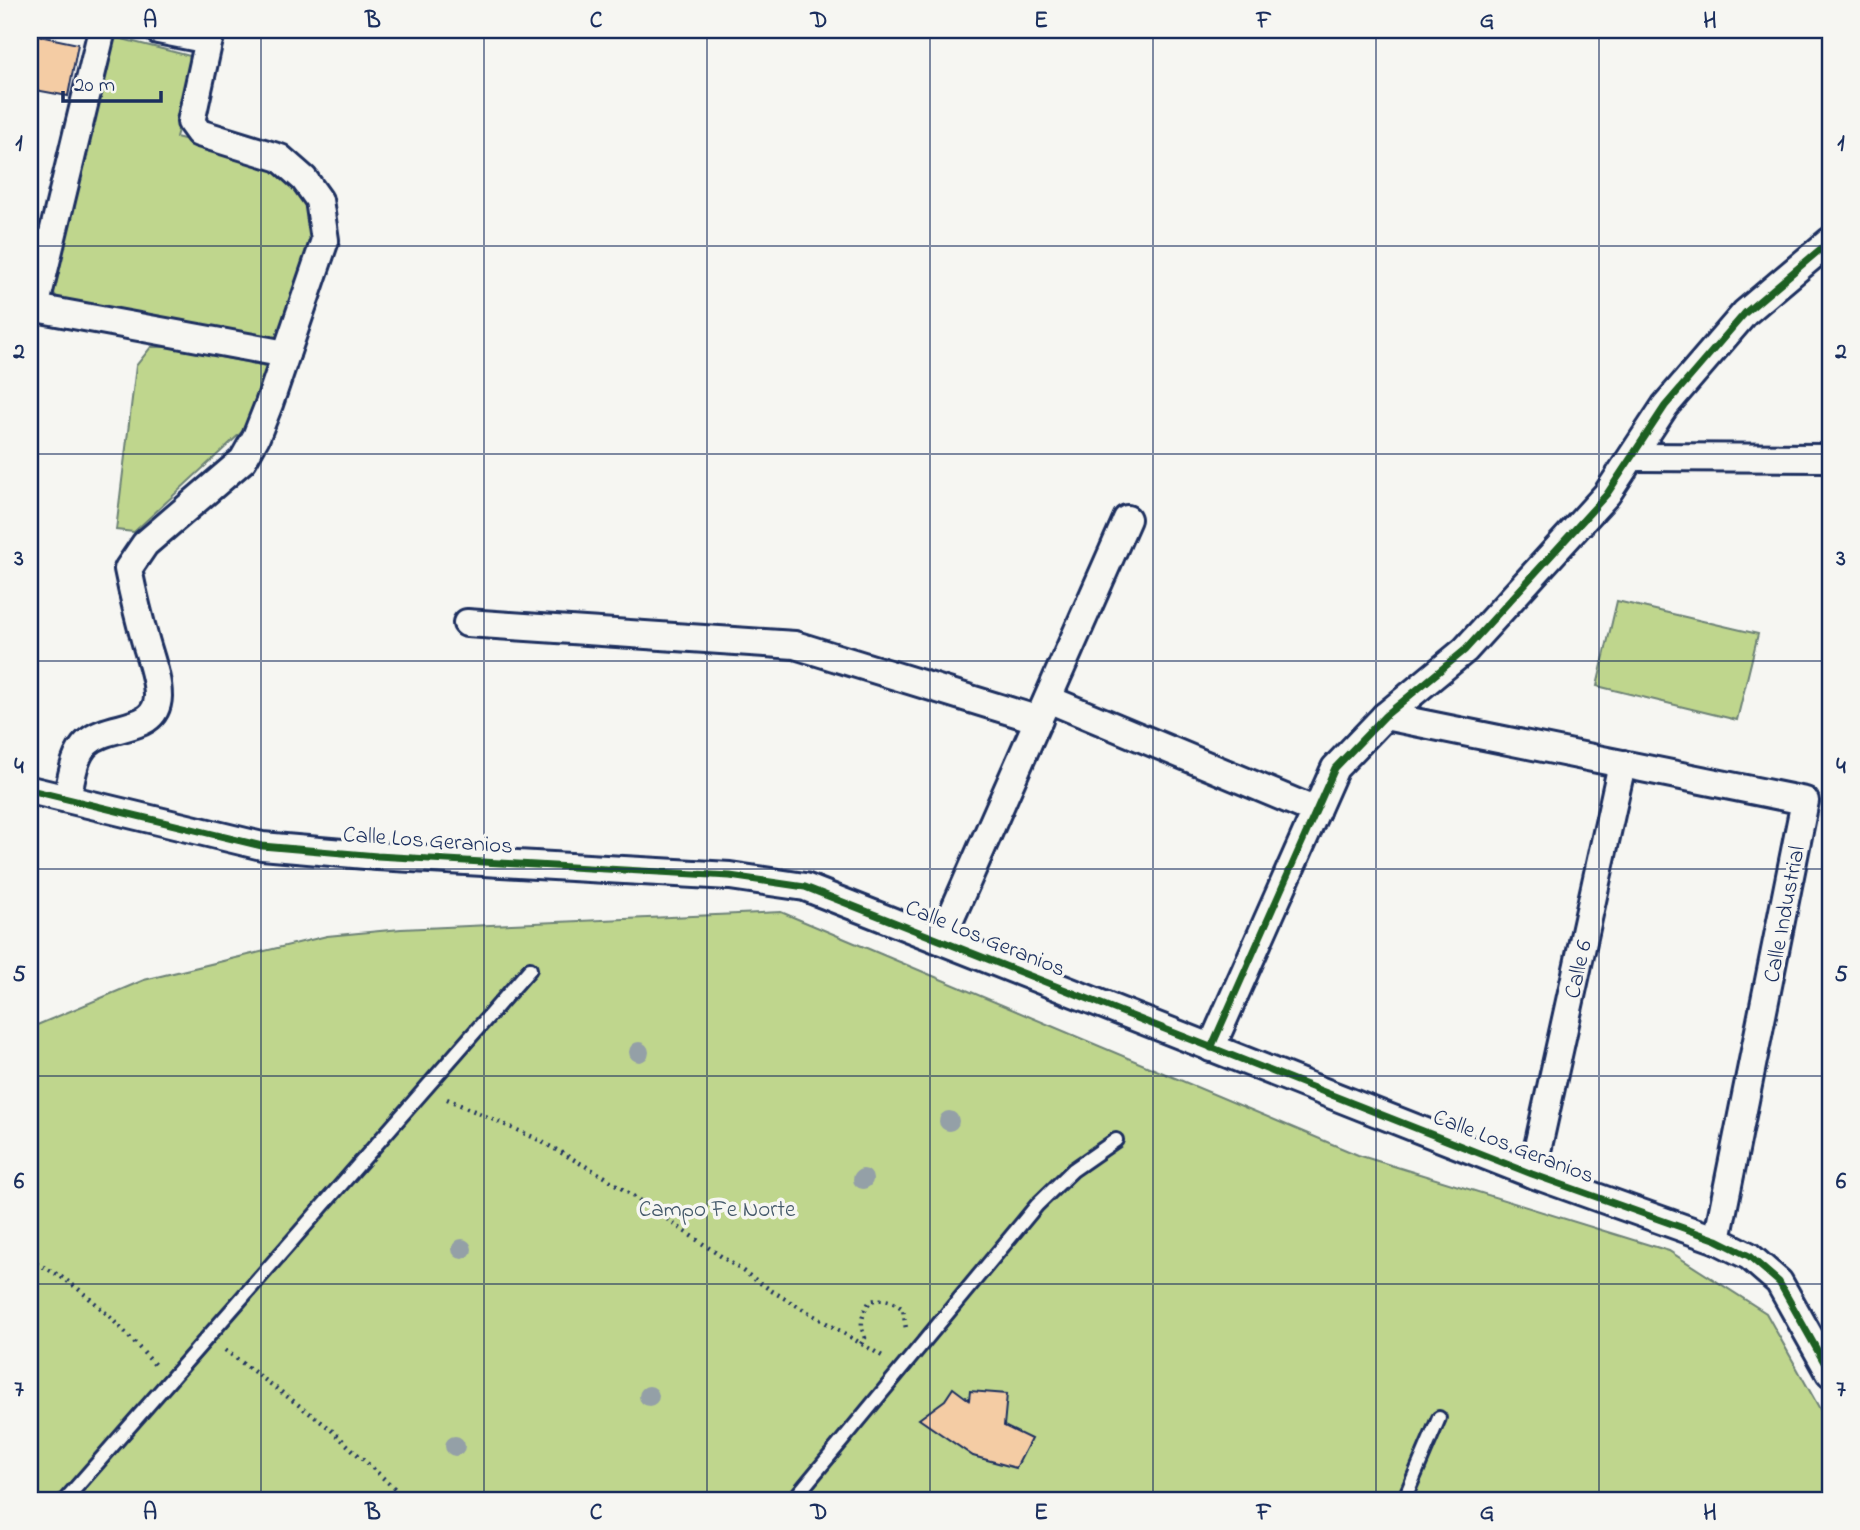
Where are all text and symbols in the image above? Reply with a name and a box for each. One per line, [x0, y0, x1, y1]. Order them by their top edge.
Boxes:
text: A [143, 5, 157, 38]
text: B [364, 5, 381, 38]
text: C [590, 5, 603, 38]
text: D [810, 5, 827, 38]
text: E [1034, 5, 1048, 38]
text: F [1256, 5, 1272, 38]
text: G [1480, 5, 1494, 38]
text: H [1703, 5, 1717, 38]
scale bar [63, 60, 161, 104]
text: 20 m [74, 71, 115, 101]
text: 1 [15, 128, 23, 161]
text: 1 [1837, 128, 1845, 161]
text: 2 [12, 336, 25, 369]
text: 2 [1834, 336, 1847, 369]
text: 3 [13, 543, 24, 576]
text: 3 [1835, 543, 1846, 576]
text: 4 [14, 751, 24, 784]
text: 4 [1836, 751, 1846, 784]
street label: Calle Los Geranios [342, 819, 514, 864]
street label: Calle Industrial [1756, 843, 1815, 986]
street label: Calle Los Geranios [900, 892, 1070, 986]
street label: Calle 6 [1557, 937, 1602, 1002]
text: 5 [12, 959, 26, 992]
text: 5 [1834, 959, 1848, 992]
street label: Calle Los Geranios [1428, 1101, 1598, 1193]
text: 6 [14, 1166, 25, 1199]
text: 6 [1836, 1166, 1847, 1199]
park label: Campo Fe Norte [639, 1194, 796, 1227]
text: 7 [14, 1374, 24, 1407]
text: 7 [1836, 1374, 1846, 1407]
text: A [143, 1497, 157, 1530]
text: B [364, 1497, 381, 1530]
text: C [590, 1497, 603, 1530]
text: D [810, 1497, 827, 1530]
text: E [1034, 1497, 1048, 1530]
text: F [1256, 1497, 1272, 1530]
text: G [1480, 1497, 1494, 1530]
text: H [1703, 1497, 1717, 1530]

